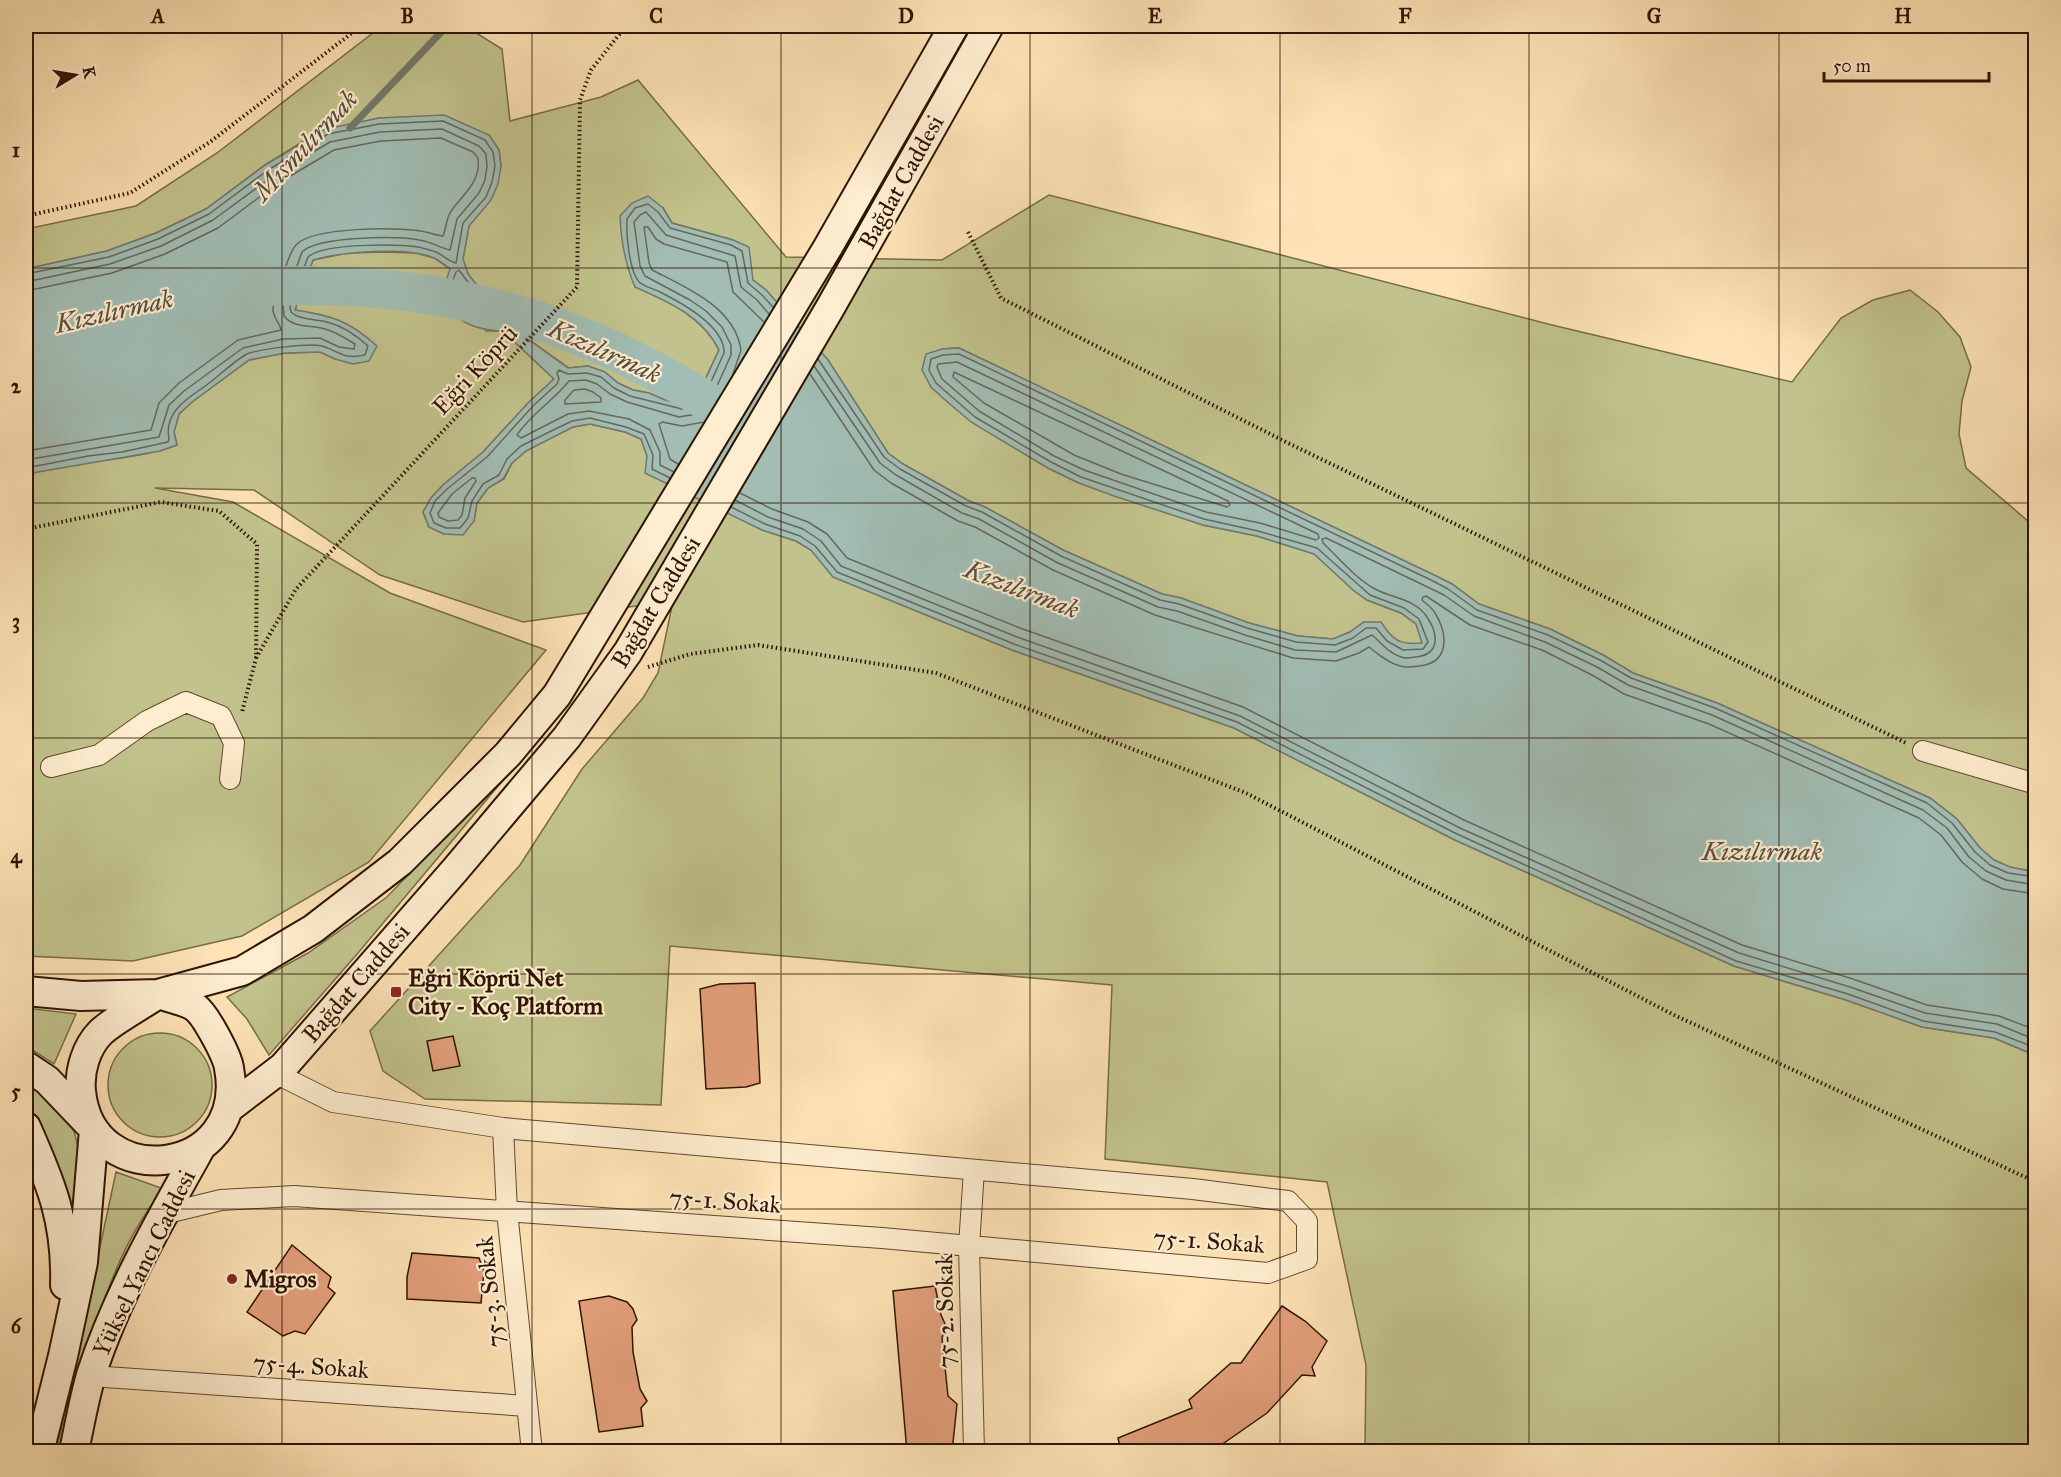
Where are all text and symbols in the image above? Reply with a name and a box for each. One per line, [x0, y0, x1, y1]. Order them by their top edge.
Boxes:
text: A [149, 4, 165, 28]
text: B [400, 4, 414, 28]
text: C [649, 4, 663, 28]
text: D [898, 4, 914, 28]
text: E [1148, 4, 1163, 28]
text: F [1398, 4, 1412, 28]
text: G [1647, 4, 1662, 28]
text: H [1894, 4, 1912, 28]
north arrow [45, 45, 105, 105]
scale bar [1824, 45, 1989, 83]
text: 50 m [1833, 55, 1871, 77]
text: K [79, 65, 100, 80]
water label: Mısmılırmak [244, 83, 365, 209]
street label: Bağdat Caddesi [852, 109, 950, 254]
text: 1 [12, 138, 20, 162]
water label: Kızılırmak [50, 282, 176, 341]
water label: Kızılırmak [542, 311, 667, 390]
street label: Eğri Köprü [426, 319, 524, 421]
text: 2 [11, 374, 22, 398]
street label: Bağdat Caddesi [605, 530, 707, 674]
water label: Kızılırmak [958, 552, 1084, 626]
text: 3 [12, 609, 20, 634]
water label: Kızılırmak [1700, 835, 1822, 867]
text: 4 [10, 844, 22, 869]
street label: Bağdat Caddesi [296, 917, 416, 1049]
place label: Eğri Köprü Net City - Koç Platform [408, 963, 604, 1021]
marker: Eğri Köprü Net City - Koç Platform [389, 985, 403, 999]
text: 5 [11, 1079, 21, 1103]
street label: Yüksel Yancı Caddesi [86, 1164, 202, 1361]
street label: 75-1. Sokak [668, 1182, 783, 1220]
street label: 75-1. Sokak [1152, 1222, 1267, 1260]
street label: 75-3. Sokak [469, 1234, 511, 1349]
street label: 75-2. Sokak [929, 1253, 961, 1369]
place label: Migros [244, 1264, 317, 1294]
marker: Migros [225, 1272, 239, 1286]
text: 6 [11, 1314, 23, 1338]
street label: 75-4. Sokak [252, 1347, 371, 1385]

